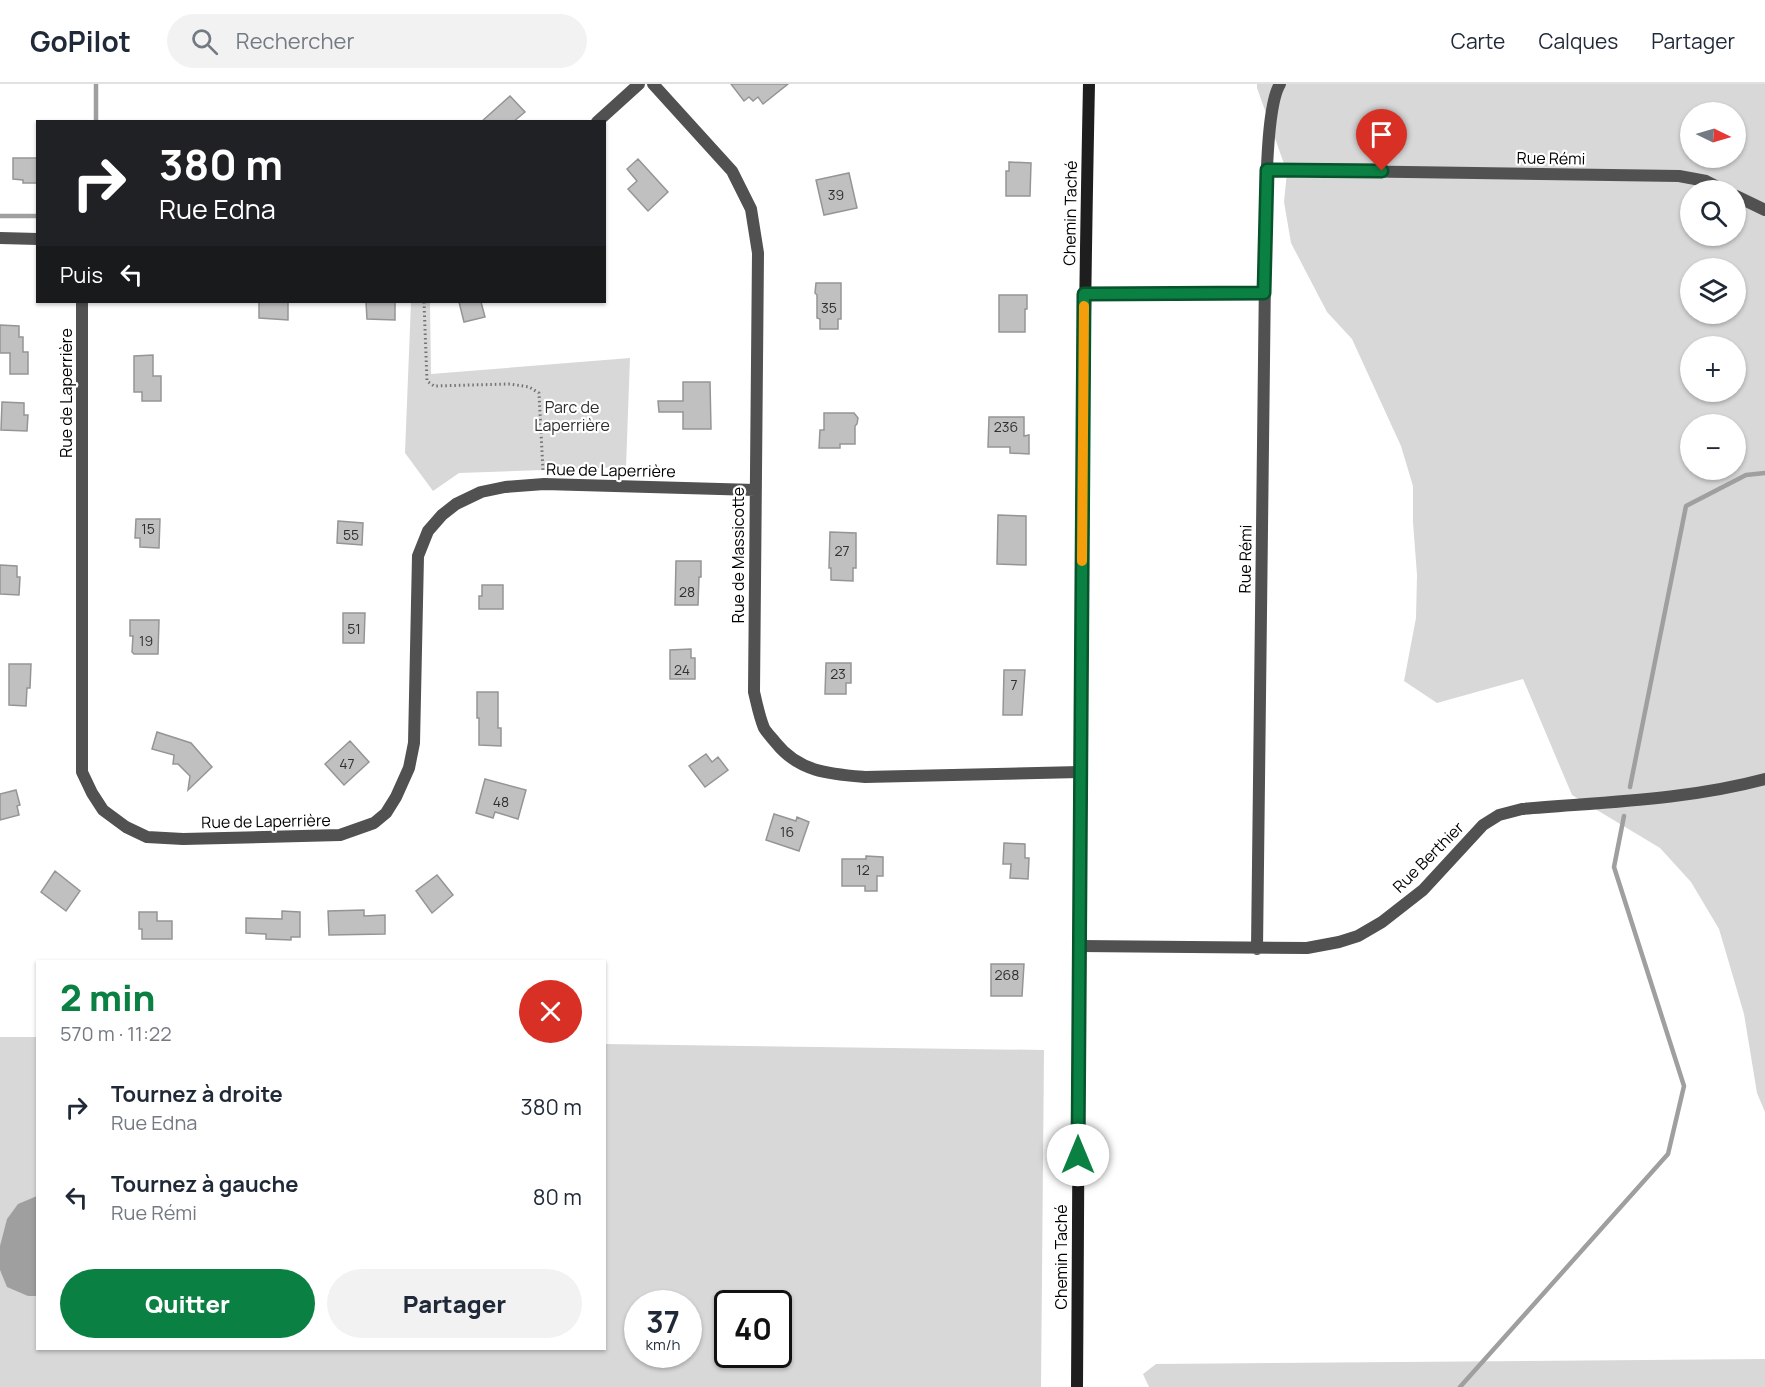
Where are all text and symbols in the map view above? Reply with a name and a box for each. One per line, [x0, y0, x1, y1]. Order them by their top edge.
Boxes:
search box [167, 14, 587, 68]
text: GoPilot [30, 22, 131, 60]
icon: search [188, 25, 221, 58]
text: Rechercher [236, 26, 354, 56]
text: Carte [1451, 27, 1505, 55]
text: Calques [1538, 27, 1618, 55]
text: Partager [1651, 27, 1735, 55]
north arrow [1680, 102, 1746, 168]
map controls [1680, 102, 1746, 480]
pin [1356, 109, 1407, 171]
icon: arrive [1365, 118, 1398, 151]
text: 380 m [159, 135, 283, 193]
icon: right [60, 144, 138, 222]
street label: Rue Rémi [1516, 146, 1586, 170]
street label: Chemin Taché [1058, 160, 1082, 266]
button: search [1680, 180, 1746, 246]
house number: 39 [828, 185, 844, 204]
text: Rue Edna [159, 190, 276, 227]
icon: left [115, 258, 148, 291]
button: layers [1680, 258, 1746, 324]
text: Puis [60, 260, 103, 290]
house number: 35 [821, 298, 837, 317]
street label: Rue de Laperrière [55, 328, 77, 458]
button: + [1680, 336, 1746, 402]
park label: Parc de Laperrière [534, 396, 610, 436]
button: − [1680, 414, 1746, 480]
house number: 236 [994, 417, 1018, 436]
street label: Rue de Laperrière [546, 458, 676, 482]
street label: Rue de Massicotte [727, 487, 749, 623]
house number: 15 [141, 519, 155, 538]
street label: Rue Rémi [1233, 524, 1257, 594]
house number: 55 [343, 525, 359, 544]
house number: 27 [834, 541, 850, 560]
house number: 28 [679, 582, 695, 601]
house number: 51 [347, 619, 361, 638]
house number: 19 [139, 631, 153, 650]
house number: 24 [674, 660, 690, 679]
house number: 23 [830, 664, 846, 683]
house number: 7 [1010, 675, 1018, 694]
house number: 47 [339, 754, 355, 773]
house number: 48 [493, 792, 509, 811]
street label: Rue de Laperrière [201, 809, 331, 833]
street label: Rue Berthier [1388, 817, 1468, 897]
house number: 16 [780, 822, 794, 841]
house number: 12 [856, 860, 870, 879]
house number: 268 [995, 965, 1019, 984]
text: 2 min [60, 973, 155, 1022]
button: close [519, 980, 582, 1043]
text: 570 m · 11:22 [60, 1020, 172, 1047]
text: Tournez à droite [111, 1079, 283, 1109]
icon: right [60, 1091, 93, 1124]
text: 380 m [521, 1092, 582, 1122]
text: Rue Edna [111, 1109, 197, 1136]
position arrow [1046, 1123, 1110, 1187]
text: Tournez à gauche [111, 1169, 298, 1199]
icon: left [60, 1181, 93, 1214]
text: 80 m [533, 1182, 582, 1212]
text: Rue Rémi [111, 1199, 197, 1226]
street label: Chemin Taché [1050, 1204, 1072, 1310]
button: Quitter [60, 1269, 315, 1338]
button: Partager [327, 1269, 582, 1338]
speed limit sign: 40 [714, 1290, 792, 1368]
text: 37 [646, 1301, 680, 1342]
text: km/h [646, 1334, 680, 1355]

